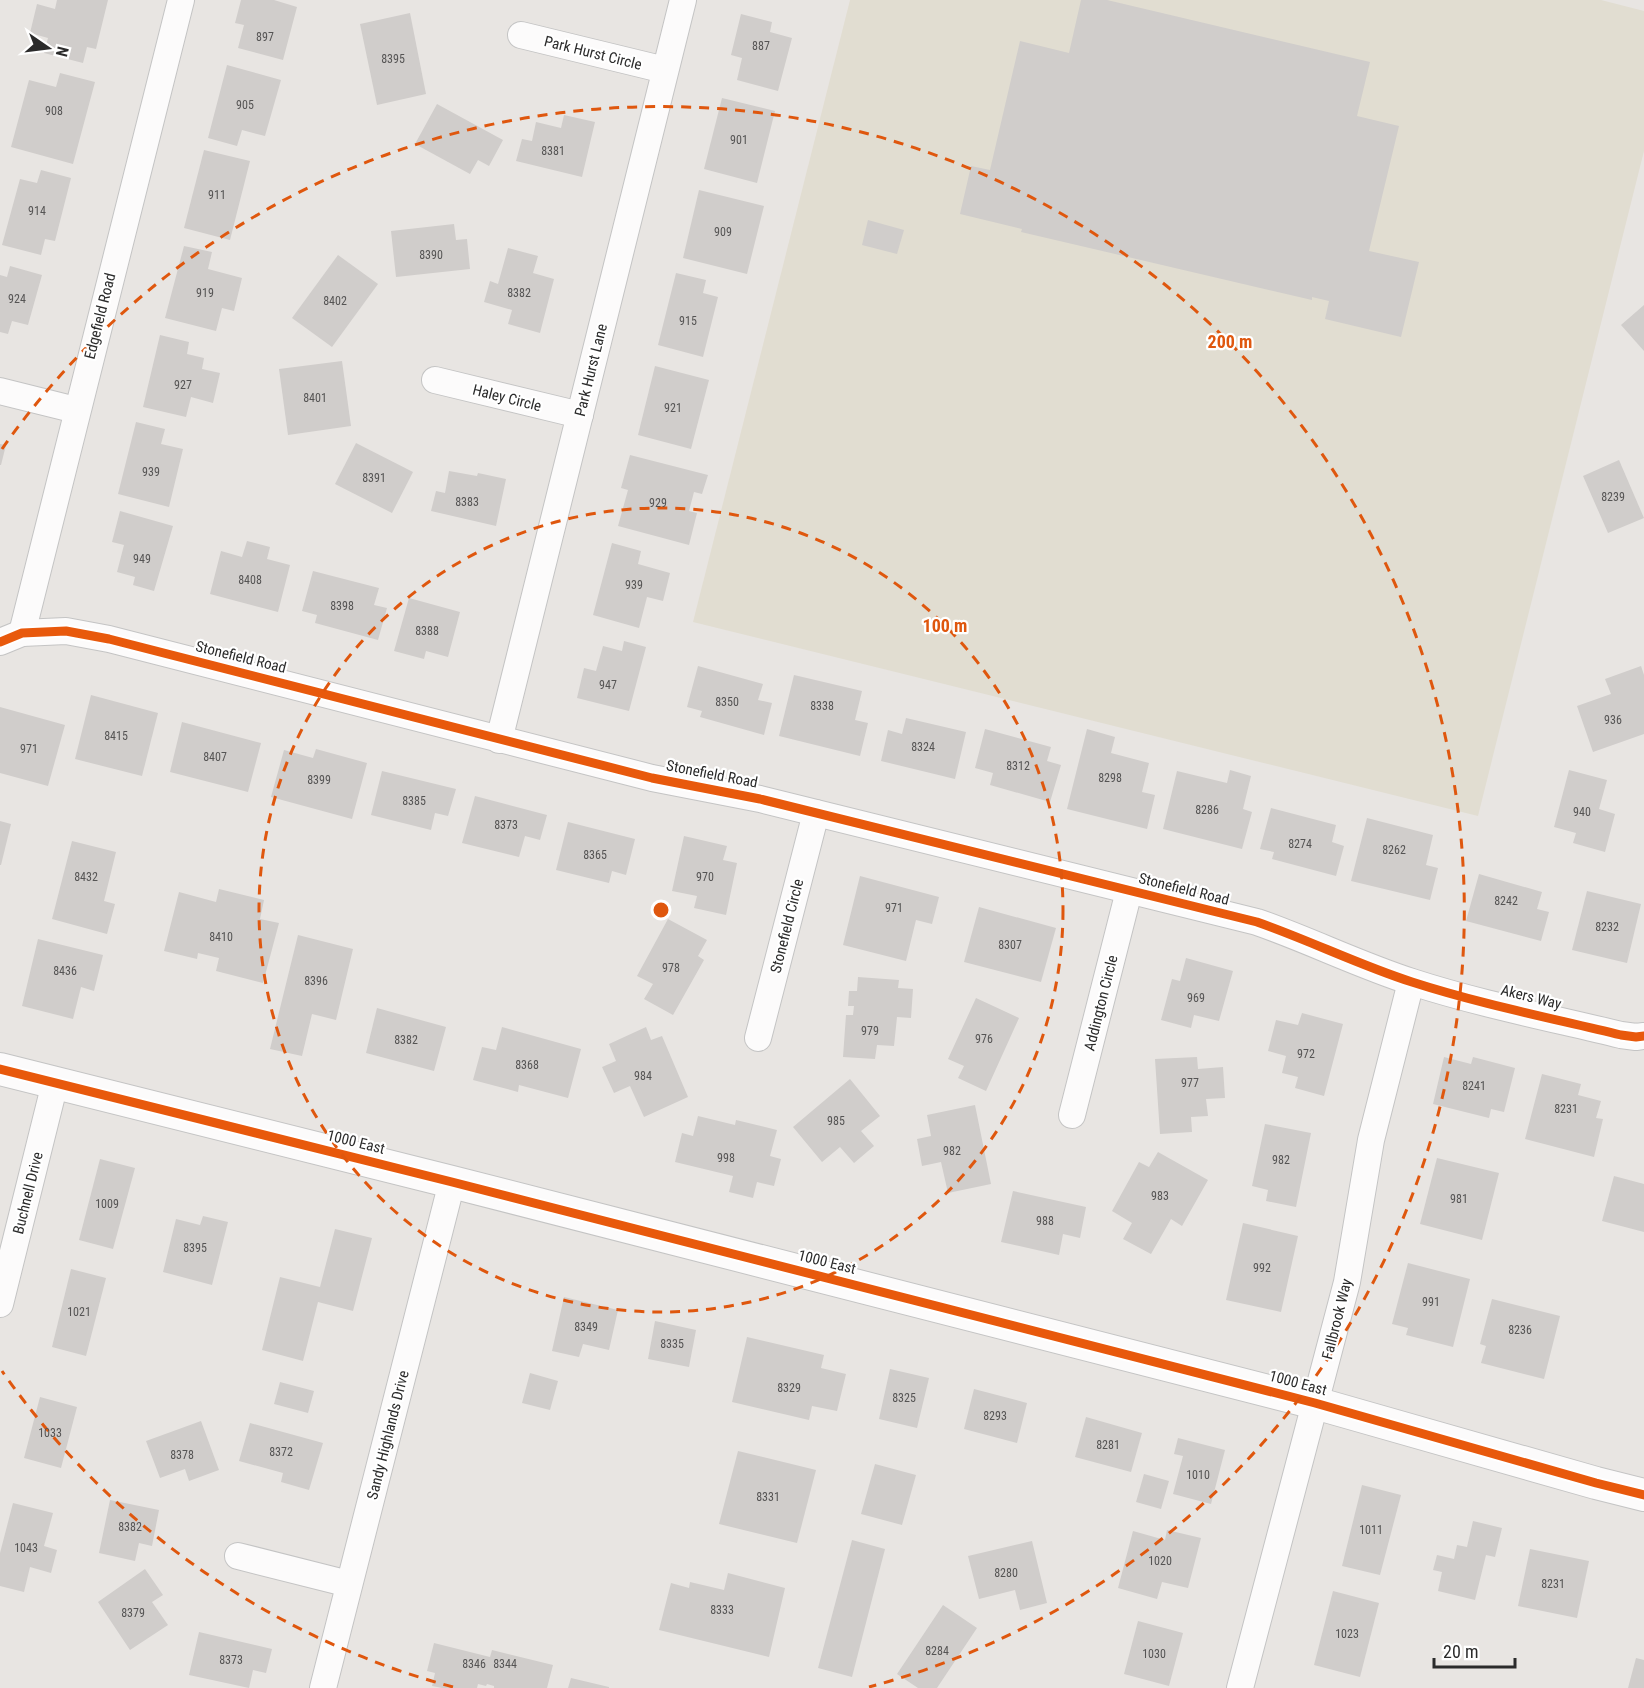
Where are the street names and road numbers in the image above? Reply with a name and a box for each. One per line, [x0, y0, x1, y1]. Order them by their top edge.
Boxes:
street label: Park Hurst Circle [542, 32, 644, 74]
street label: Edgefield Road [81, 271, 119, 361]
street label: Park Hurst Lane [571, 322, 611, 418]
street label: Haley Circle [471, 381, 543, 415]
street label: Stonefield Road [194, 637, 288, 677]
street label: Stonefield Road [665, 756, 759, 792]
street label: Stonefield Road [1137, 869, 1231, 909]
street label: Stonefield Circle [767, 877, 807, 975]
street label: Addington Circle [1080, 953, 1122, 1053]
street label: Akers Way [1499, 981, 1563, 1013]
street label: 1000 East [325, 1126, 387, 1158]
street label: Buchnell Drive [9, 1150, 47, 1236]
street label: 1000 East [796, 1246, 858, 1278]
street label: Fallbrook Way [1318, 1277, 1356, 1361]
street label: 1000 East [1267, 1367, 1329, 1399]
street label: Sandy Highlands Drive [363, 1369, 413, 1501]

